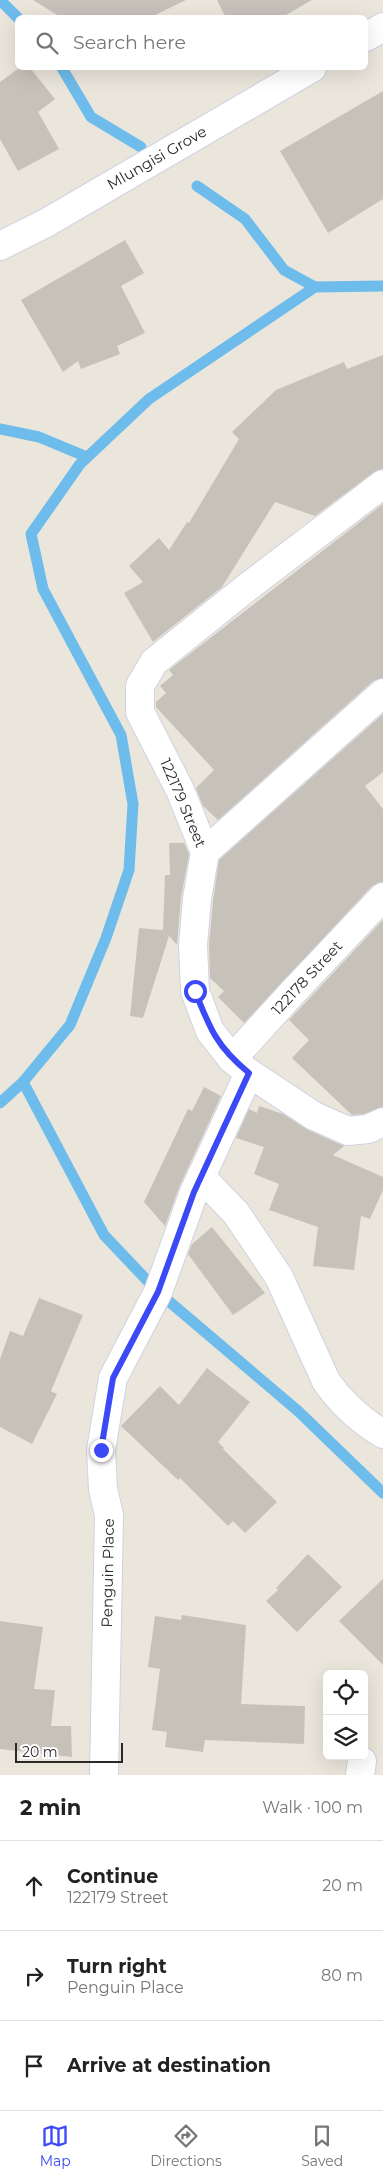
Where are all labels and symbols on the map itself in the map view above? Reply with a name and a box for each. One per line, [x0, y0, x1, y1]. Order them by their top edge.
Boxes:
street label: Mlungisi Grove [104, 121, 210, 194]
street label: 122179 Street [156, 755, 211, 850]
street label: 122178 Street [267, 936, 346, 1019]
route start [184, 980, 207, 1003]
route end [90, 1439, 113, 1462]
street label: Penguin Place [97, 1518, 118, 1628]
scale bar [15, 1740, 122, 1763]

